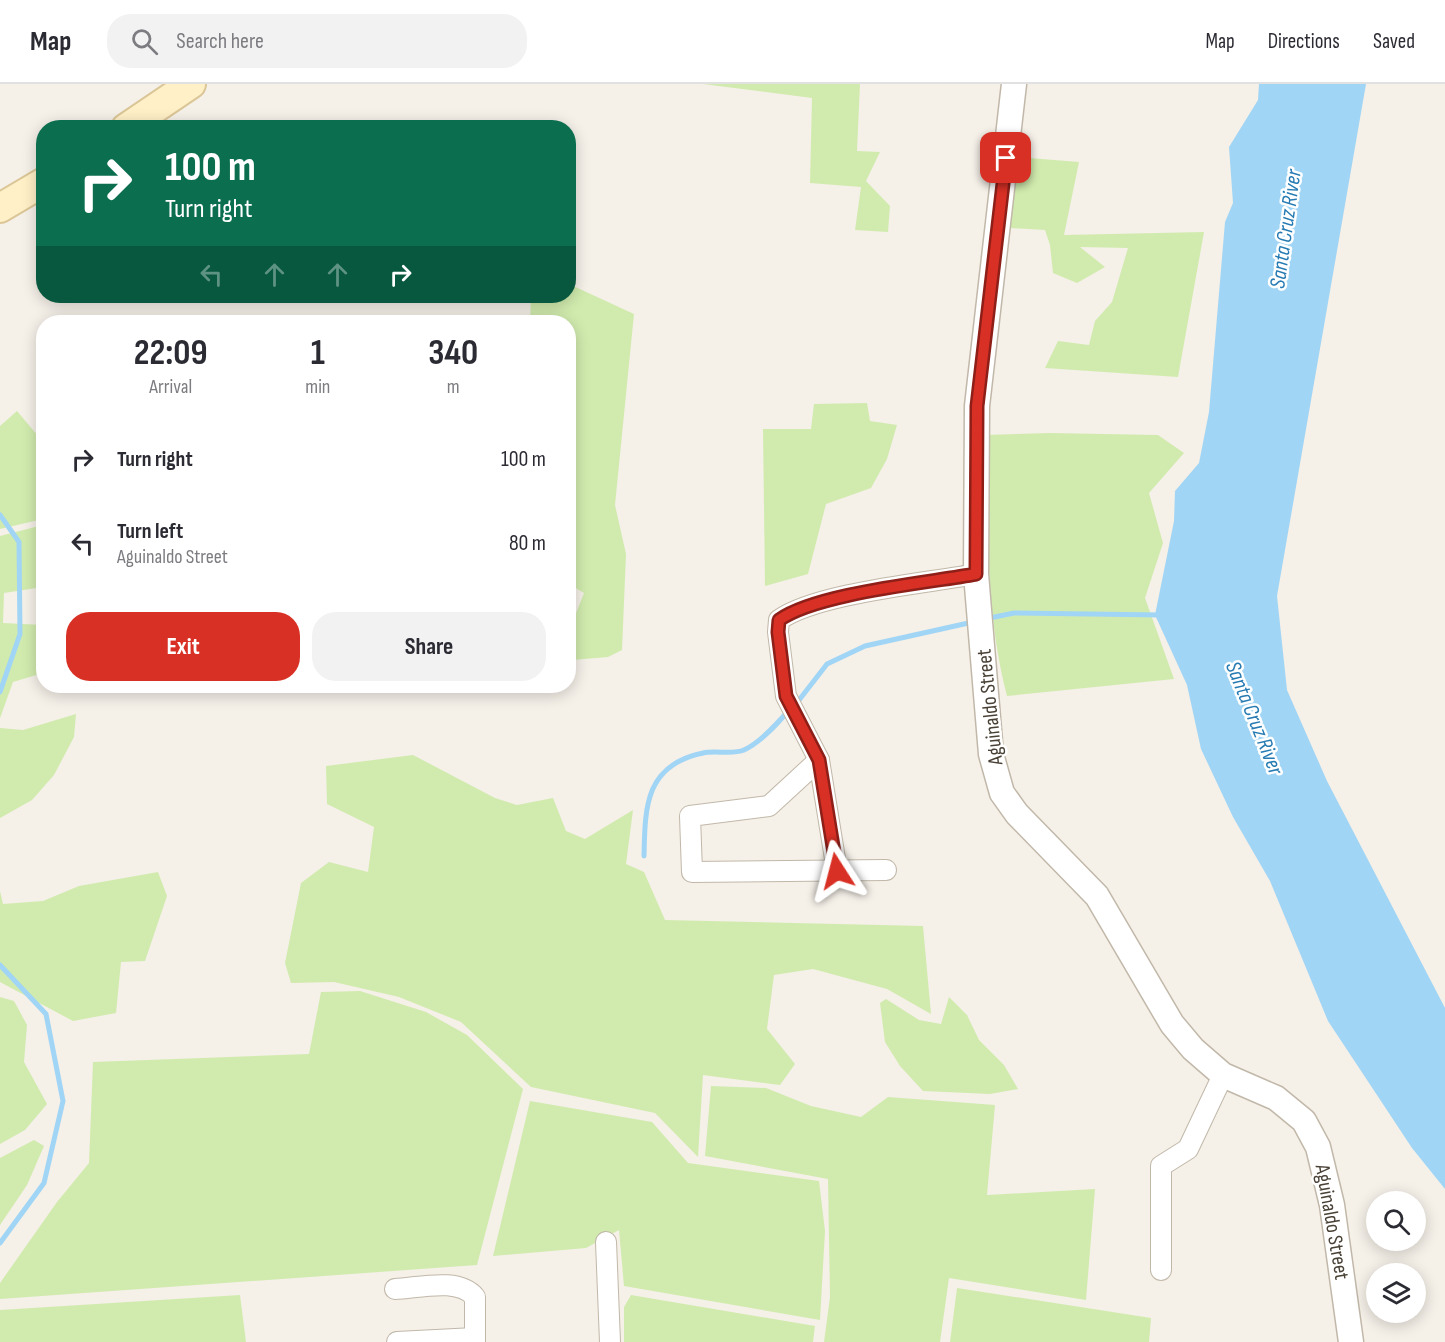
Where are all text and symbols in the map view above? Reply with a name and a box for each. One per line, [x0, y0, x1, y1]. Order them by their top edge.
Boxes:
search box [107, 14, 527, 68]
text: Map [30, 25, 71, 58]
icon: search [128, 25, 161, 58]
text: Search here [176, 28, 264, 55]
text: Map [1205, 29, 1235, 54]
text: Directions [1268, 29, 1340, 54]
text: Saved [1373, 29, 1415, 54]
pin [980, 132, 1031, 183]
icon: arrive [989, 141, 1022, 174]
text: 100 m [165, 142, 256, 193]
icon: right [66, 144, 144, 222]
water label: Santa Cruz River [1264, 167, 1308, 290]
text: Turn right [165, 193, 252, 225]
icon: left [195, 258, 228, 291]
icon: ahead [258, 258, 291, 291]
icon: ahead [321, 258, 354, 291]
icon: right [384, 258, 417, 291]
text: 22:09 [134, 332, 208, 375]
text: 1 [311, 332, 325, 375]
text: 340 [428, 332, 478, 375]
text: Arrival [149, 375, 192, 399]
text: min [305, 375, 330, 399]
text: m [447, 375, 460, 399]
icon: right [66, 443, 99, 476]
text: Turn right [117, 446, 193, 473]
text: 100 m [501, 446, 546, 473]
text: Turn left [117, 518, 183, 545]
icon: left [66, 527, 99, 560]
text: 80 m [509, 530, 546, 557]
text: Aguinaldo Street [117, 545, 228, 569]
button: Exit [66, 612, 300, 681]
button: Share [312, 612, 546, 681]
street label: Aguinaldo Street [971, 648, 1009, 767]
water label: Santa Cruz River [1219, 657, 1289, 779]
position arrow [805, 839, 869, 903]
street label: Aguinaldo Street [1309, 1162, 1354, 1282]
map controls [1366, 1191, 1426, 1323]
button: search [1366, 1191, 1426, 1251]
button: layers [1366, 1263, 1426, 1323]

